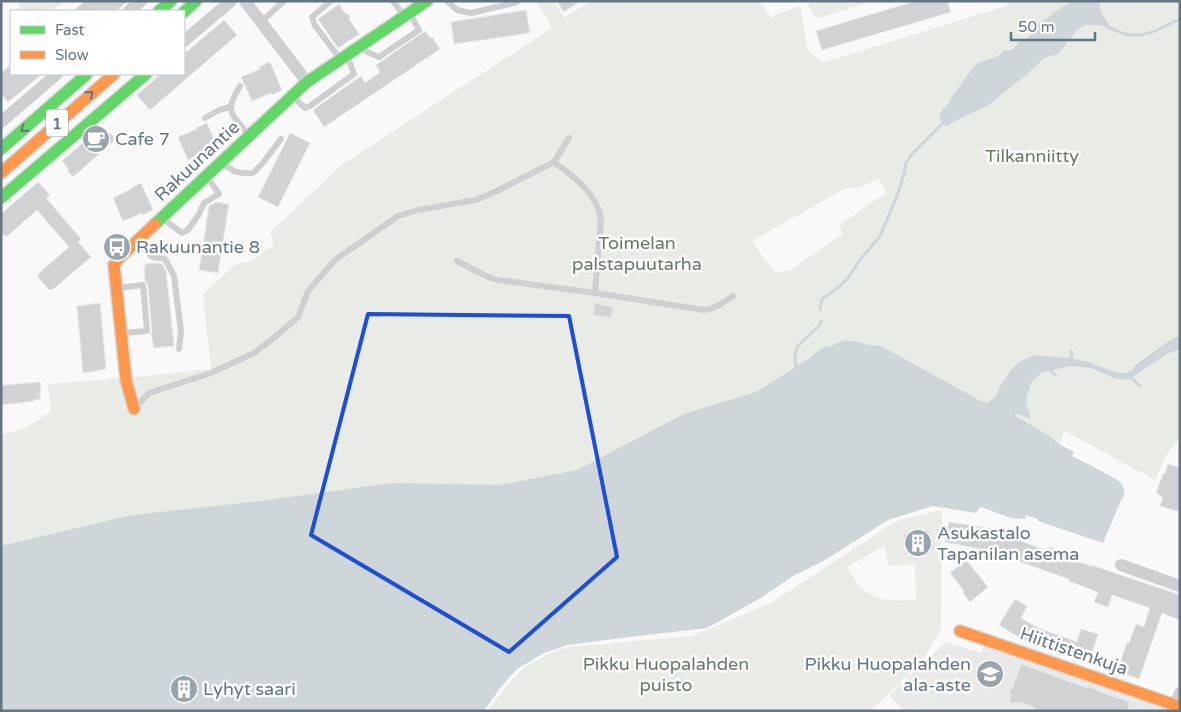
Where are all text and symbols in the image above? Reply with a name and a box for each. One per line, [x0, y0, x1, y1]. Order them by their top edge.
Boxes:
legend [10, 10, 185, 75]
scale bar [1011, 10, 1095, 42]
text: 50 m [1018, 18, 1055, 36]
text: Fast [55, 21, 85, 39]
text: Slow [55, 46, 89, 64]
one-way arrow [85, 91, 94, 100]
road number: 1 [46, 110, 68, 136]
street label: Rakuunantie [150, 116, 244, 206]
one-way arrow [21, 123, 30, 132]
cafe icon: Cafe 7 [81, 124, 111, 154]
place label: Cafe 7 [115, 128, 170, 150]
park label: Tilkanniitty [985, 145, 1079, 167]
bus stop icon: Rakuunantie 8 [102, 232, 132, 262]
park label: Toimelan palstapuutarha [572, 232, 702, 275]
place label: Rakuunantie 8 [136, 236, 260, 258]
place label: Asukastalo Tapanilan asema [937, 522, 1079, 565]
building icon: Asukastalo Tapanilan asema [903, 528, 933, 558]
street label: Hiittistenkuja [1017, 622, 1131, 680]
park label: Pikku Huopalahden puisto [583, 653, 749, 696]
place label: Pikku Huopalahden ala-aste [805, 653, 971, 696]
school or university icon: Pikku Huopalahden ala-aste [975, 659, 1005, 689]
building icon: Lyhyt saari [169, 674, 199, 704]
place label: Lyhyt saari [203, 678, 296, 700]

